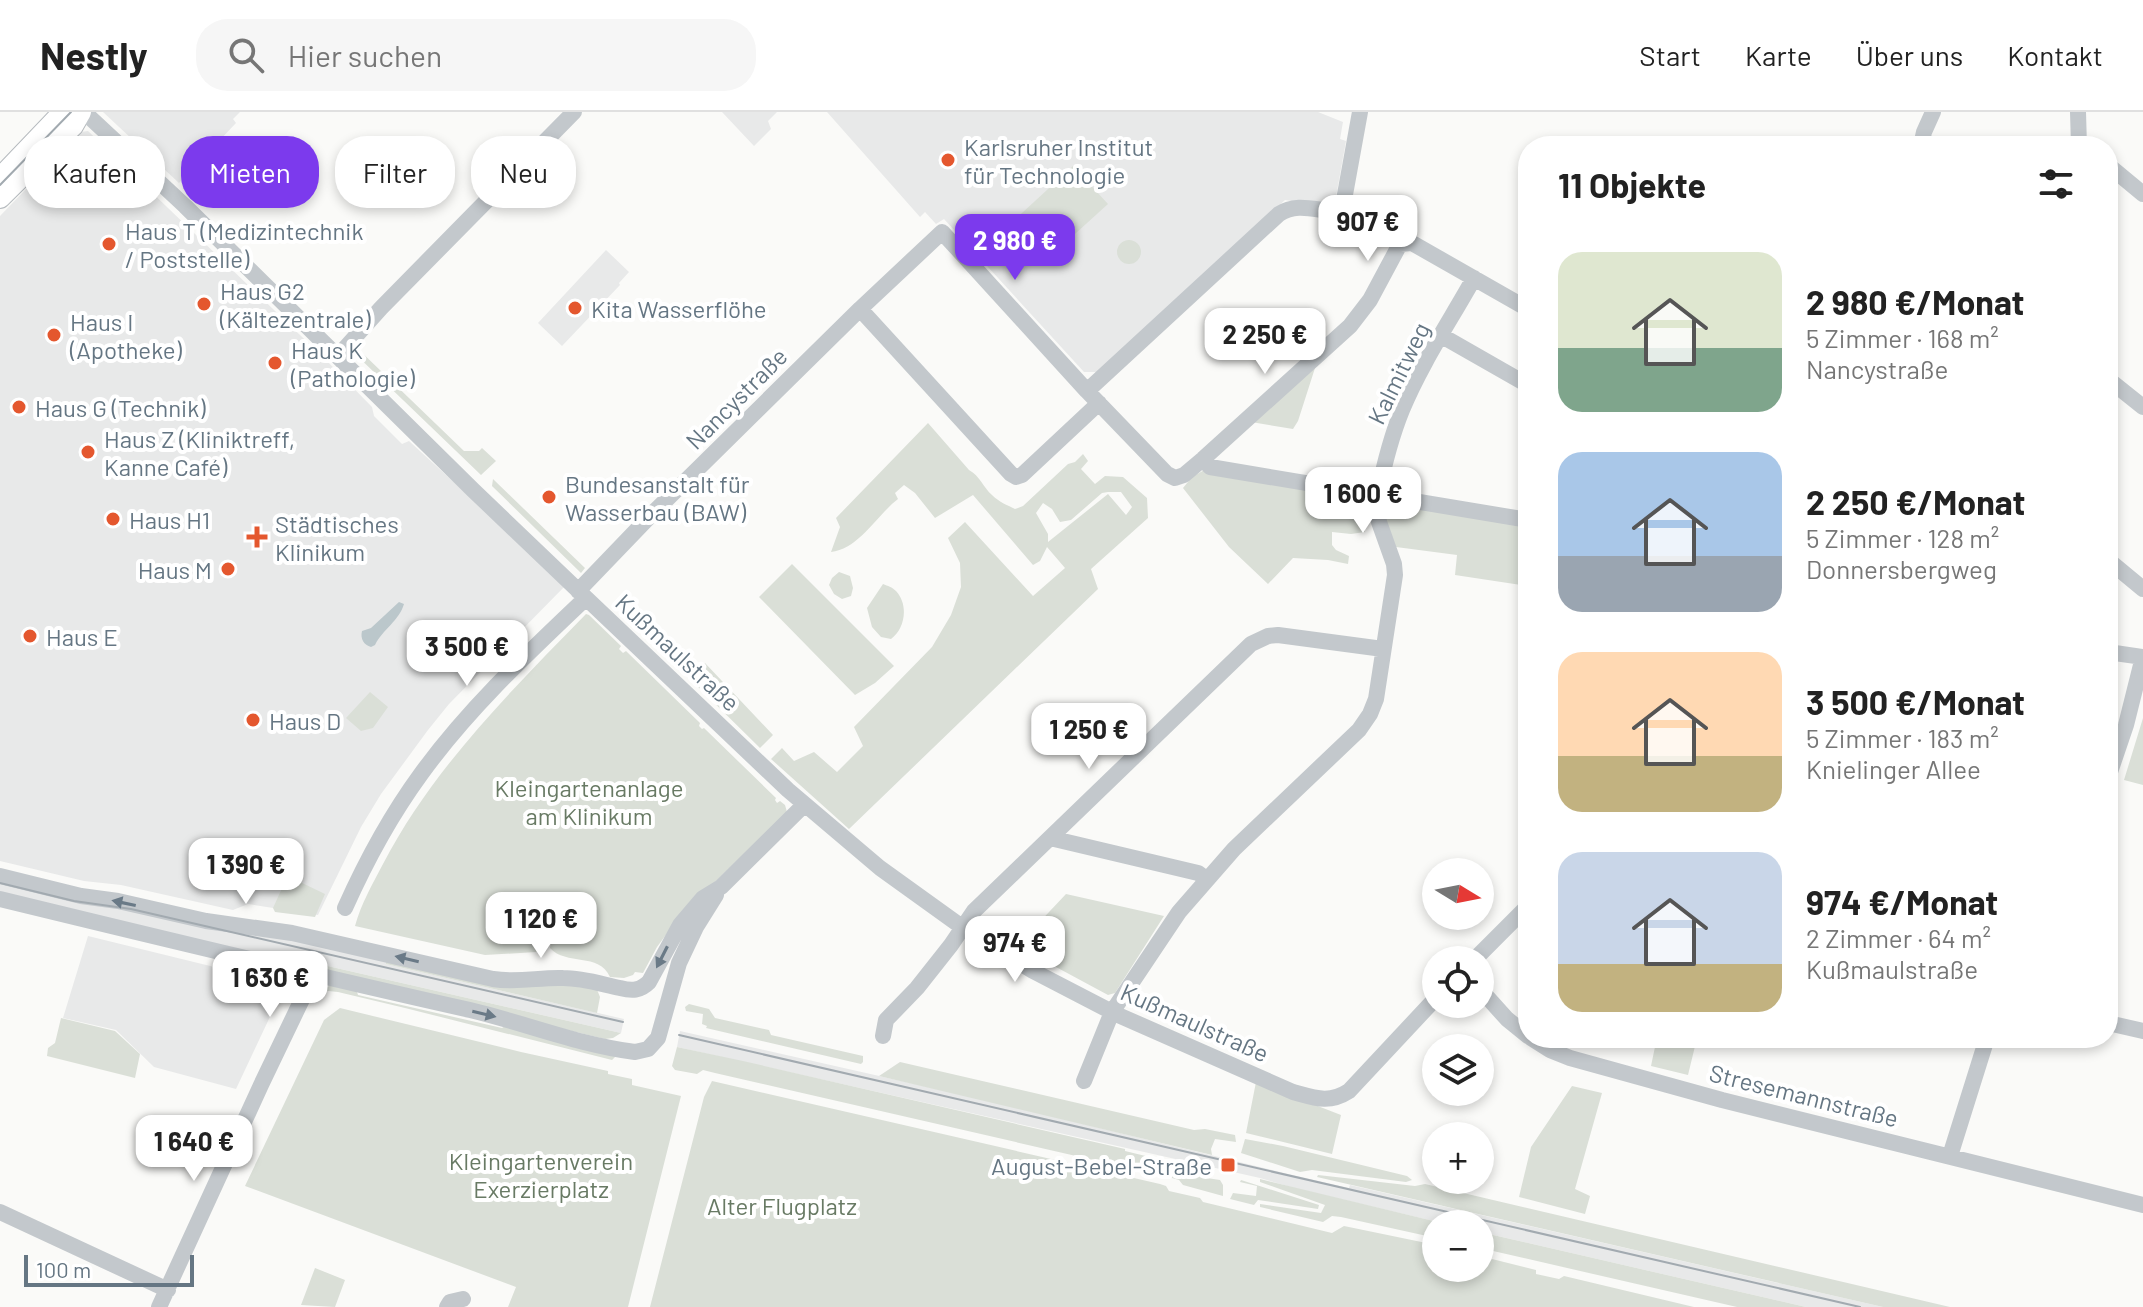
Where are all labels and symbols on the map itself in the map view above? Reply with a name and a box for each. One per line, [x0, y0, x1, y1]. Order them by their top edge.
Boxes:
place label: Karlsruher Institut für Technologie [964, 132, 1153, 189]
marker: Karlsruher Institut für Technologie [939, 151, 957, 169]
pin: 907 € [1312, 195, 1424, 263]
pin: 2 980 € [941, 214, 1089, 282]
place label: Haus T (Medizintechnik / Poststelle) [125, 216, 363, 273]
marker: Haus T (Medizintechnik / Poststelle) [100, 235, 118, 253]
place label: Haus G2 (Kältezentrale) [219, 276, 371, 333]
place label: Kita Wasserflöhe [591, 294, 767, 323]
marker: Haus G2 (Kältezentrale) [195, 295, 213, 313]
marker: Kita Wasserflöhe [566, 299, 584, 317]
place label: Haus I (Apotheke) [69, 307, 183, 364]
pin: 2 250 € [1191, 308, 1339, 376]
street label: Kalmitweg [1361, 317, 1435, 429]
marker: Haus I (Apotheke) [45, 326, 63, 344]
place label: Haus K (Pathologie) [290, 335, 416, 392]
street label: Nancystraße [679, 341, 793, 455]
marker: Haus K (Pathologie) [266, 354, 284, 372]
place label: Haus G (Technik) [35, 393, 206, 422]
marker: Haus G (Technik) [10, 398, 28, 416]
place label: Haus Z (Kliniktreff, Kanne Café) [104, 424, 295, 481]
marker: Haus Z (Kliniktreff, Kanne Café) [79, 443, 97, 461]
pin: 1 600 € [1289, 467, 1437, 535]
place label: Bundesanstalt für Wasserbau (BAW) [565, 469, 750, 526]
marker: Bundesanstalt für Wasserbau (BAW) [540, 488, 558, 506]
place label: Haus H1 [129, 505, 210, 534]
place label: Städtisches Klinikum [275, 509, 399, 566]
marker: Haus H1 [104, 510, 122, 528]
marker: Städtisches Klinikum [246, 526, 268, 548]
place label: Haus M [138, 555, 212, 584]
marker: Haus M [219, 560, 237, 578]
street label: Kußmaulstraße [610, 587, 746, 717]
pin: 3 500 € [393, 620, 541, 688]
place label: Haus E [46, 622, 118, 651]
marker: Haus E [21, 627, 39, 645]
pin: 1 250 € [1015, 703, 1163, 771]
place label: Haus D [269, 706, 341, 735]
marker: Haus D [244, 711, 262, 729]
park label: Kleingartenanlage am Klinikum [495, 773, 683, 830]
pin: 1 390 € [172, 838, 320, 906]
north arrow [1422, 858, 1494, 930]
pin: 1 120 € [467, 892, 615, 960]
one-way arrow [112, 896, 137, 909]
pin: 974 € [959, 916, 1071, 984]
one-way arrow [655, 946, 669, 969]
pin: 1 630 € [196, 951, 344, 1019]
one-way arrow [394, 952, 419, 965]
street label: Kußmaulstraße [1117, 976, 1273, 1068]
one-way arrow [471, 1008, 496, 1020]
street label: Stresemannstraße [1707, 1058, 1901, 1132]
pin: 1 640 € [120, 1115, 268, 1183]
park label: Kleingartenverein Exerzierplatz [449, 1146, 633, 1203]
place label: August-Bebel-Straße [991, 1151, 1212, 1180]
marker: August-Bebel-Straße [1219, 1156, 1237, 1174]
park label: Alter Flugplatz [707, 1191, 857, 1220]
scale bar [24, 1251, 194, 1287]

